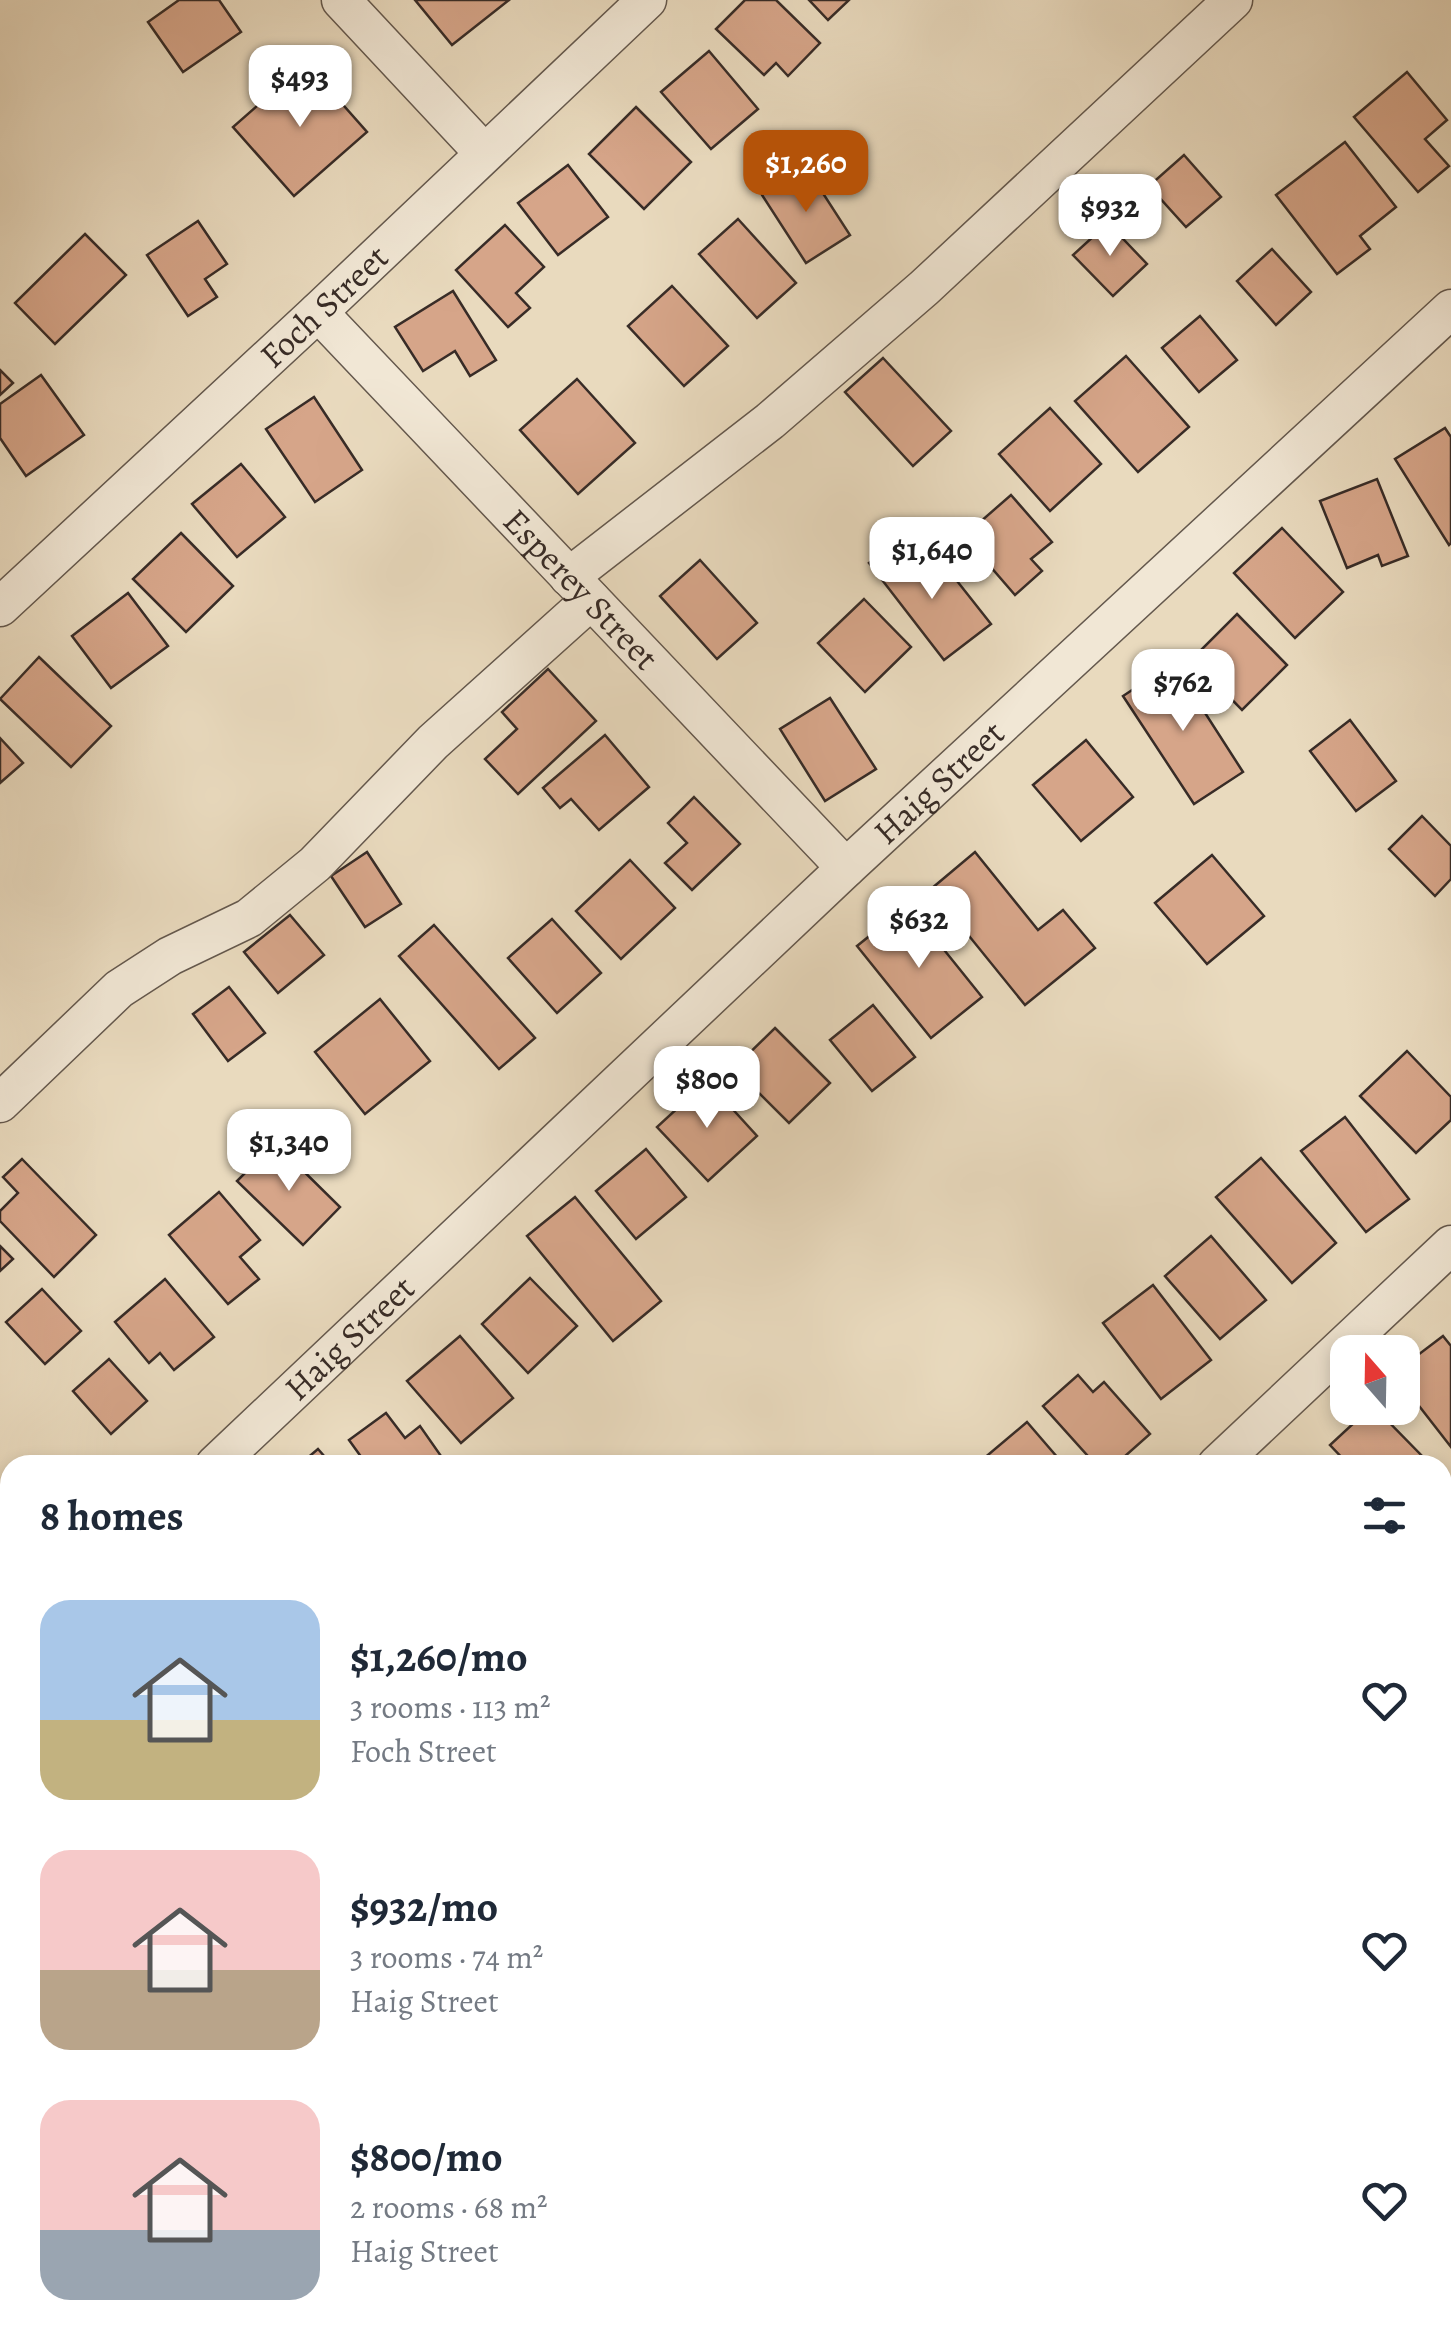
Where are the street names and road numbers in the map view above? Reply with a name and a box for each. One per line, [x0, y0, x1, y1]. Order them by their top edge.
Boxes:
street label: Foch Street [249, 234, 399, 379]
street label: Esperey Street [493, 498, 670, 680]
street label: Haig Street [863, 709, 1015, 855]
street label: Haig Street [274, 1265, 425, 1411]

